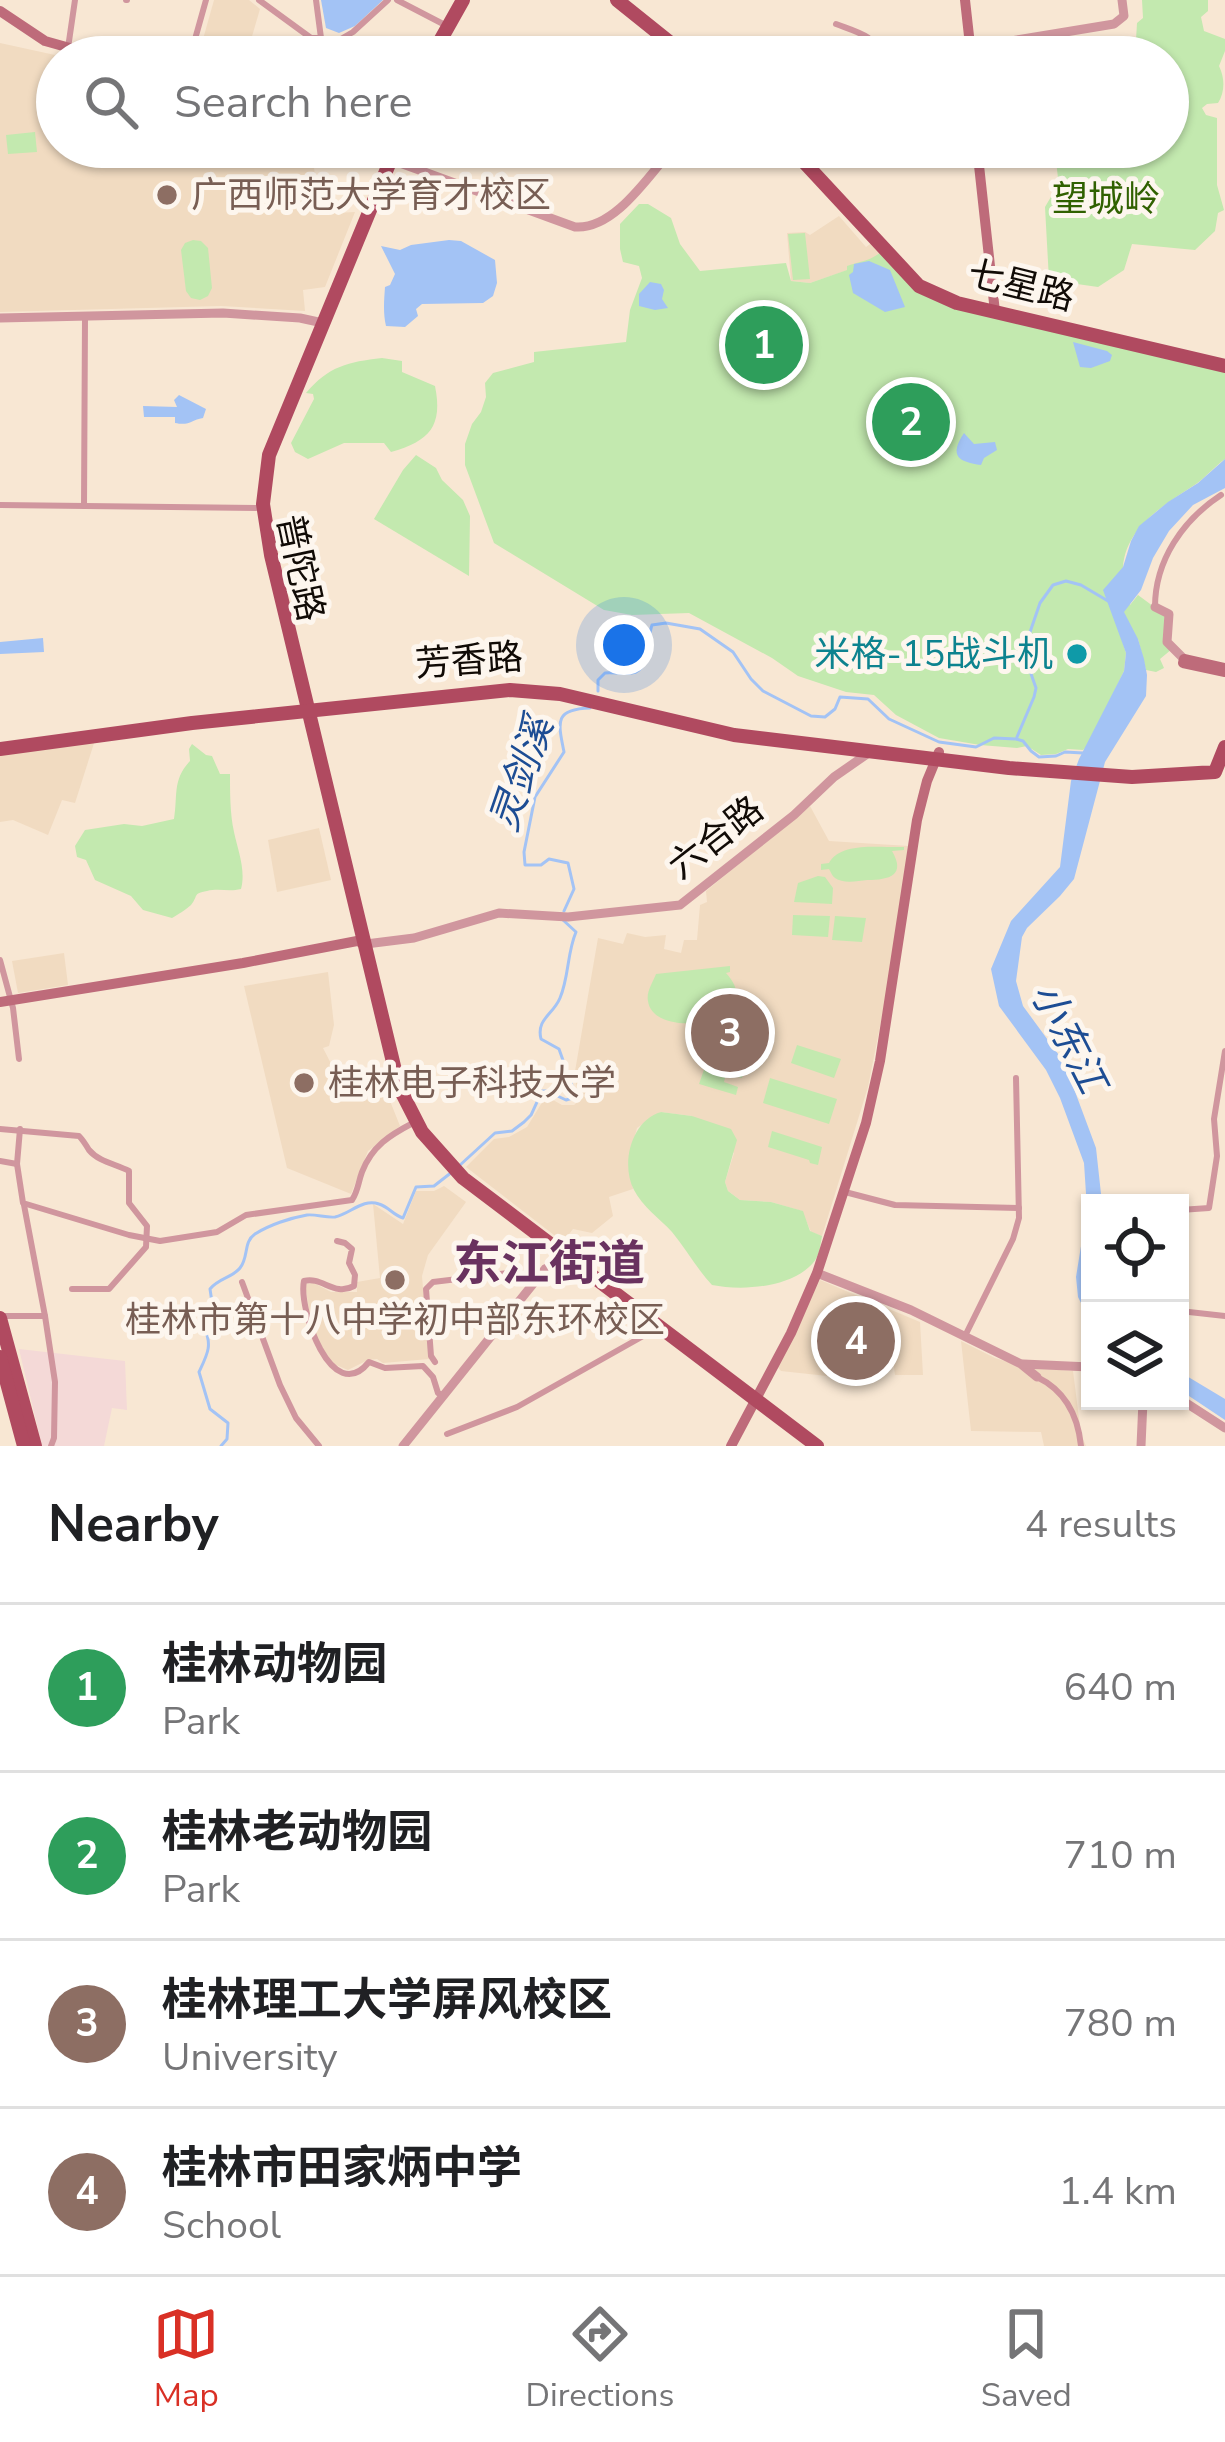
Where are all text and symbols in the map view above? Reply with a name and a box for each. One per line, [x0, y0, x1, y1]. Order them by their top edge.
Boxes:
search box [36, 36, 1189, 168]
icon: search [78, 69, 144, 135]
text: Search here [174, 72, 413, 133]
place label: 广西师范大学育才校区 [191, 171, 551, 220]
park label: 望城岭 [1052, 175, 1160, 224]
marker: 广西师范大学育才校区 [154, 182, 180, 208]
street label: 七星路 [963, 249, 1079, 323]
pin: 1 [725, 300, 803, 390]
pin: 2 [872, 377, 950, 467]
street label: 普陀路 [265, 510, 335, 626]
your location [594, 615, 654, 675]
place label: 米格-15战斗机 [815, 630, 1053, 679]
street label: 芳香路 [413, 633, 525, 689]
marker: 米格-15战斗机 [1064, 641, 1090, 667]
water label: 灵剑溪 [478, 706, 567, 838]
street label: 六合路 [658, 785, 774, 891]
water label: 小东江 [1018, 974, 1120, 1106]
pin: 3 [691, 988, 769, 1078]
place label: 桂林电子科技大学 [328, 1059, 616, 1108]
marker: 桂林电子科技大学 [291, 1070, 317, 1096]
map controls [1081, 1194, 1189, 1410]
button: locate [1081, 1194, 1189, 1302]
district label: 东江街道 [453, 1231, 645, 1297]
marker: 桂林市第十八中学初中部东环校区 [382, 1267, 408, 1293]
place label: 桂林市第十八中学初中部东环校区 [125, 1296, 665, 1345]
pin: 4 [817, 1296, 895, 1386]
button: layers [1081, 1302, 1189, 1410]
text: Nearby [48, 1489, 219, 1559]
text: 4 results [1025, 1498, 1177, 1551]
text: 桂林动物园 [162, 1634, 387, 1695]
text: 1 [75, 1661, 99, 1714]
text: 640 m [1063, 1661, 1177, 1714]
text: Park [162, 1695, 240, 1748]
text: 桂林老动物园 [162, 1802, 432, 1863]
text: 2 [75, 1829, 99, 1882]
text: 710 m [1063, 1829, 1177, 1882]
text: Park [162, 1863, 240, 1916]
text: 桂林理工大学屏风校区 [162, 1970, 612, 2031]
text: 3 [75, 1997, 99, 2050]
text: 780 m [1063, 1997, 1177, 2050]
text: University [162, 2031, 338, 2084]
text: 桂林市田家炳中学 [162, 2138, 522, 2199]
text: 4 [75, 2165, 99, 2218]
text: 1.4 km [1058, 2165, 1177, 2218]
text: School [162, 2199, 281, 2252]
tab: Map [153, 2301, 219, 2418]
tab: Directions [526, 2301, 674, 2418]
tab: Saved [981, 2301, 1072, 2418]

